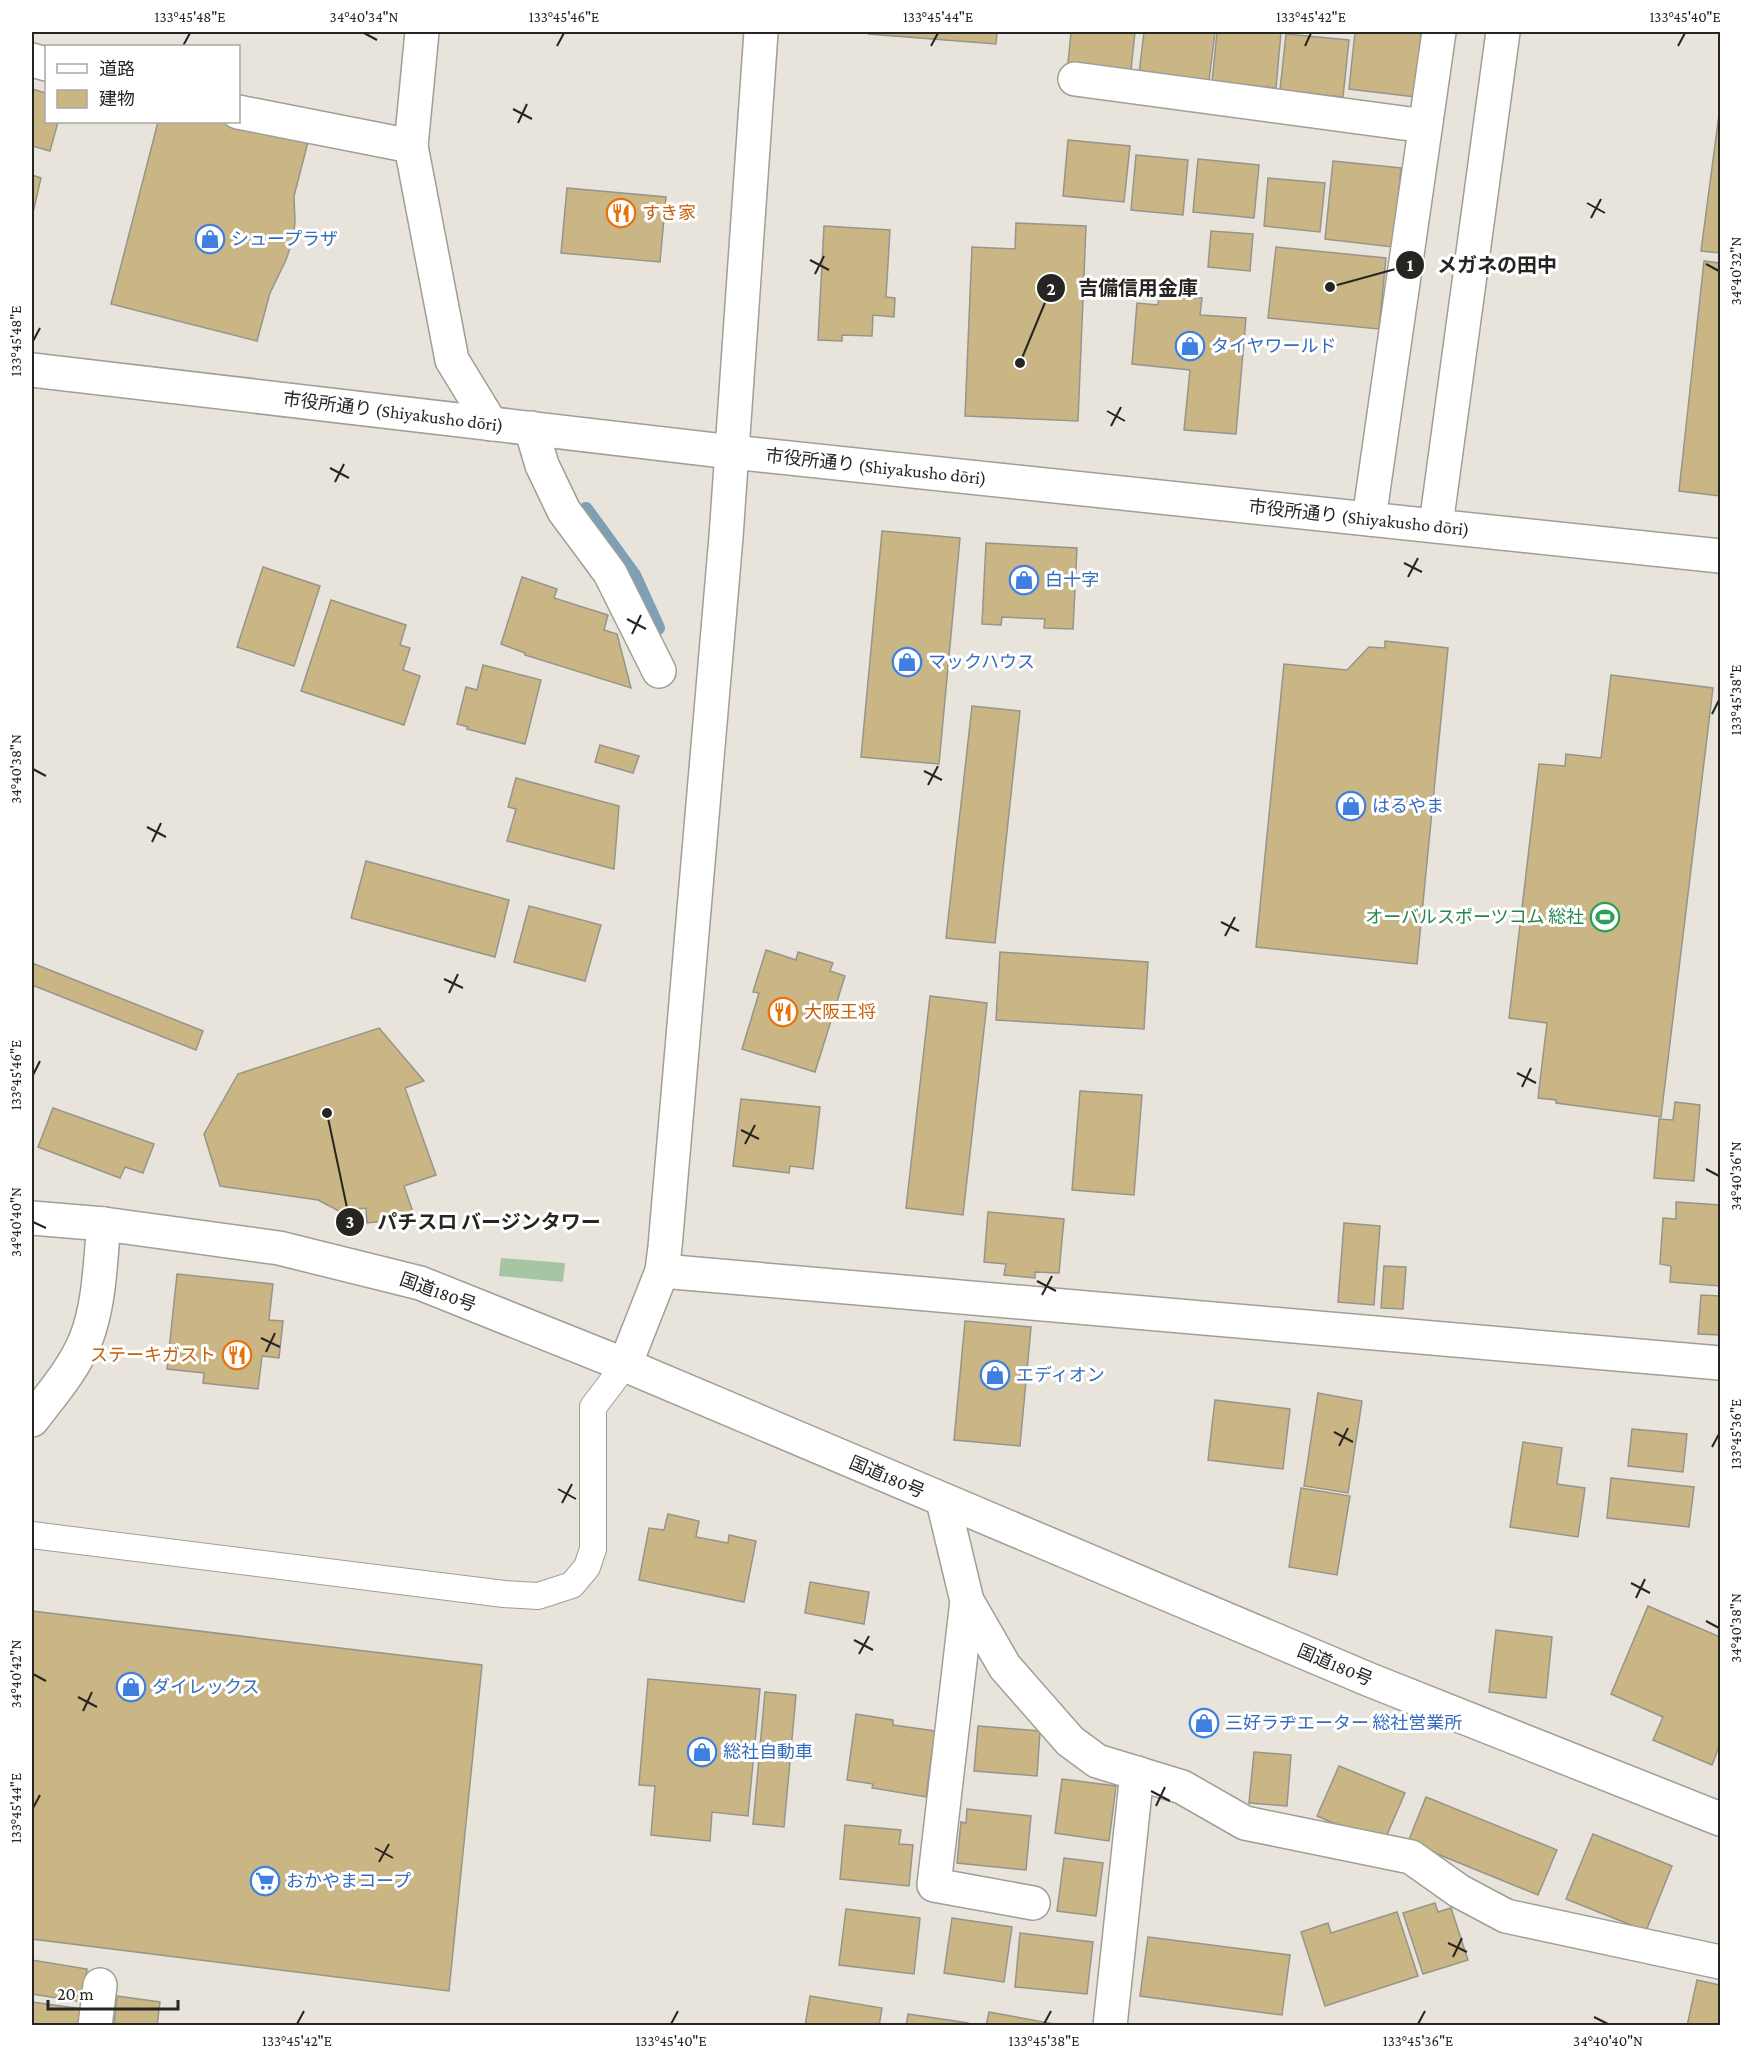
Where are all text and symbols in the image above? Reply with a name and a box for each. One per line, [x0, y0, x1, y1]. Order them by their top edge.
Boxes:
text: 133°45'48"E [155, 9, 225, 25]
text: 34°40'34"N [330, 9, 399, 25]
text: 133°45'46"E [529, 9, 599, 25]
text: 133°45'44"E [903, 9, 973, 25]
text: 133°45'42"E [1276, 9, 1346, 25]
text: 133°45'40"E [1649, 9, 1721, 25]
legend [45, 45, 240, 123]
text: 道路 [99, 59, 135, 79]
text: 建物 [99, 89, 135, 109]
restaurant icon: すき家 [605, 197, 637, 229]
place label: すき家 [642, 203, 696, 223]
shop icon: シュープラザ [194, 223, 226, 255]
place label: シュープラザ [231, 229, 338, 249]
text: 34°40'32"N [1728, 237, 1744, 305]
callout: メガネの田中 [1395, 246, 1569, 284]
text: メガネの田中 [1437, 254, 1557, 276]
text: 1 [1407, 255, 1414, 275]
callout: 吉備信用金庫 [1036, 269, 1210, 307]
text: 吉備信用金庫 [1078, 277, 1198, 299]
text: 2 [1046, 279, 1056, 299]
text: 133°45'48"E [8, 306, 24, 376]
shop icon: タイヤワールド [1174, 330, 1206, 362]
place label: タイヤワールド [1211, 336, 1336, 356]
street label: 市役所通り (Shiyakusho dōri) [282, 389, 504, 436]
street label: 市役所通り (Shiyakusho dōri) [764, 445, 987, 490]
street label: 市役所通り (Shiyakusho dōri) [1247, 496, 1470, 541]
shop icon: 白十字 [1008, 564, 1040, 596]
place label: 白十字 [1045, 570, 1099, 590]
shop icon: マックハウス [891, 646, 923, 678]
place label: マックハウス [928, 652, 1035, 672]
text: 133°45'38"E [1728, 665, 1744, 735]
text: 34°40'38"N [8, 734, 24, 804]
shop icon: はるやま [1335, 790, 1367, 822]
place label: はるやま [1372, 796, 1444, 816]
sports icon: オーバルスポーツコム 総社 [1589, 901, 1621, 933]
place label: オーバルスポーツコム 総社 [1365, 907, 1584, 927]
restaurant icon: 大阪王将 [767, 996, 799, 1028]
place label: 大阪王将 [804, 1002, 876, 1022]
text: 133°45'46"E [8, 1040, 24, 1110]
text: 34°40'36"N [1728, 1141, 1744, 1211]
text: 34°40'40"N [8, 1187, 24, 1257]
callout: パチスロ バージンタワー [335, 1203, 613, 1241]
text: パチスロ バージンタワー [377, 1211, 601, 1233]
text: 3 [346, 1212, 354, 1232]
street label: 国道180号 [397, 1269, 479, 1315]
restaurant icon: ステーキガスト [221, 1339, 253, 1371]
place label: ステーキガスト [90, 1345, 216, 1365]
shop icon: エディオン [979, 1359, 1011, 1391]
place label: エディオン [1016, 1365, 1105, 1385]
text: 133°45'36"E [1728, 1399, 1744, 1469]
street label: 国道180号 [846, 1452, 928, 1502]
text: 34°40'38"N [1728, 1593, 1744, 1663]
text: 34°40'42"N [8, 1640, 24, 1708]
street label: 国道180号 [1294, 1640, 1376, 1690]
shop icon: ダイレックス [115, 1671, 147, 1703]
place label: ダイレックス [152, 1677, 259, 1697]
shop icon: 三好ラヂエーター 総社営業所 [1188, 1707, 1220, 1739]
place label: 三好ラヂエーター 総社営業所 [1225, 1713, 1462, 1733]
shop icon: 総社自動車 [686, 1736, 718, 1768]
place label: 総社自動車 [723, 1742, 813, 1762]
text: 133°45'44"E [8, 1773, 24, 1843]
supermarket icon: おかやまコープ [249, 1865, 281, 1897]
place label: おかやまコープ [286, 1871, 411, 1891]
scale bar [48, 1973, 178, 2011]
text: 20 m [57, 1984, 94, 2004]
text: 133°45'42"E [262, 2033, 332, 2049]
text: 133°45'40"E [635, 2033, 707, 2049]
text: 133°45'38"E [1009, 2033, 1079, 2049]
text: 133°45'36"E [1383, 2033, 1453, 2049]
text: 34°40'40"N [1573, 2033, 1643, 2049]

